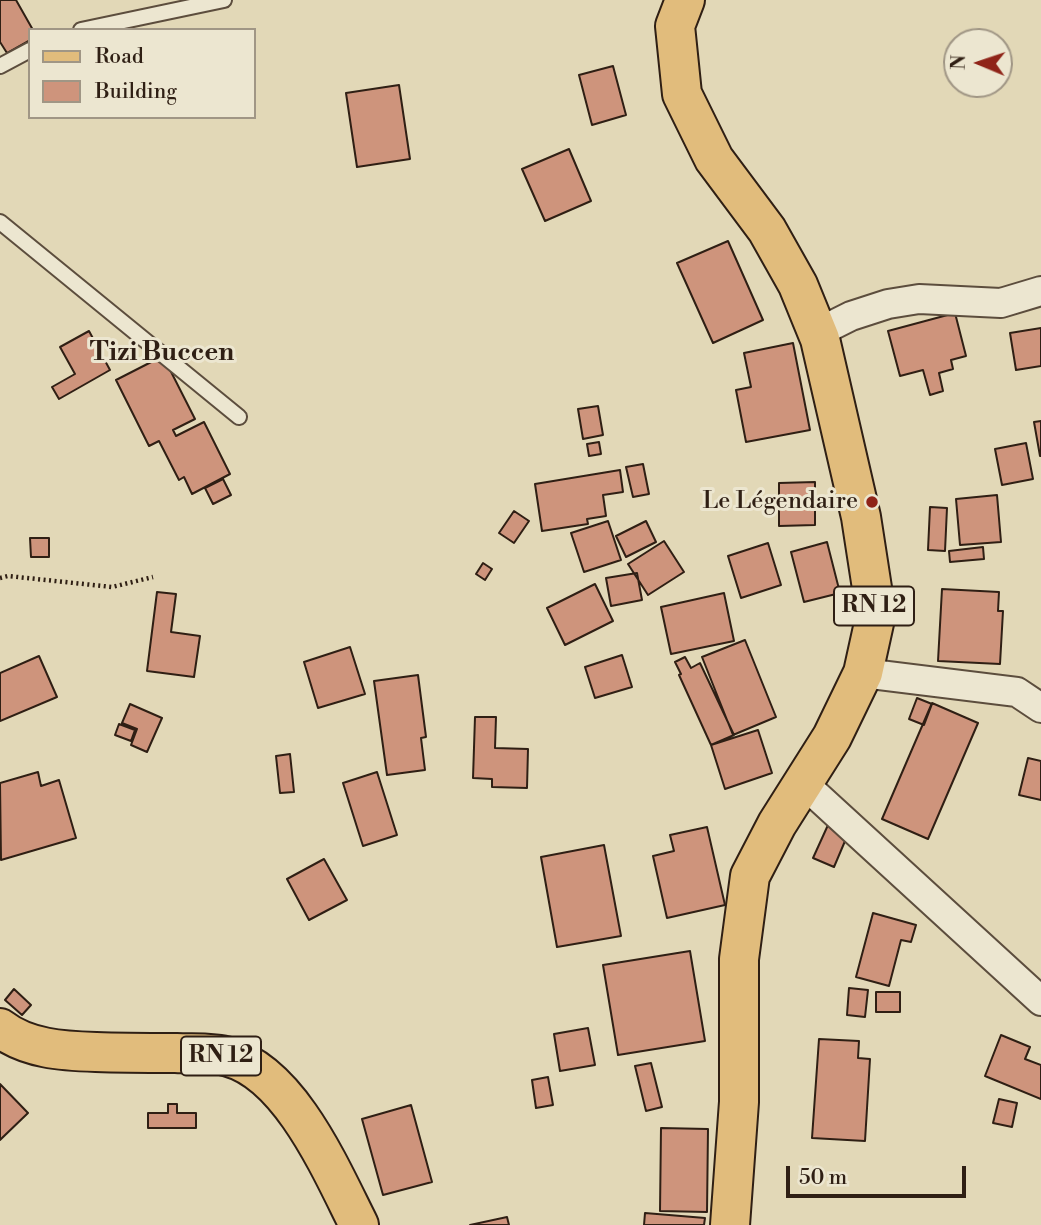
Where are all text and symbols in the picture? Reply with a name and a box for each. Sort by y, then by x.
legend [28,28,256,119]
north arrow [943,28,1013,98]
text: Road [95,44,144,70]
text: N [947,54,971,70]
text: Building [95,79,177,105]
district label: Tizi Buccen [90,338,234,370]
place label: Le Légendaire [702,488,858,516]
marker: Le Légendaire [864,494,880,510]
road number: RN 12 [834,586,914,626]
road number: RN 12 [181,1036,261,1076]
scale bar [789,1152,969,1196]
text: 50 m [799,1165,847,1191]

